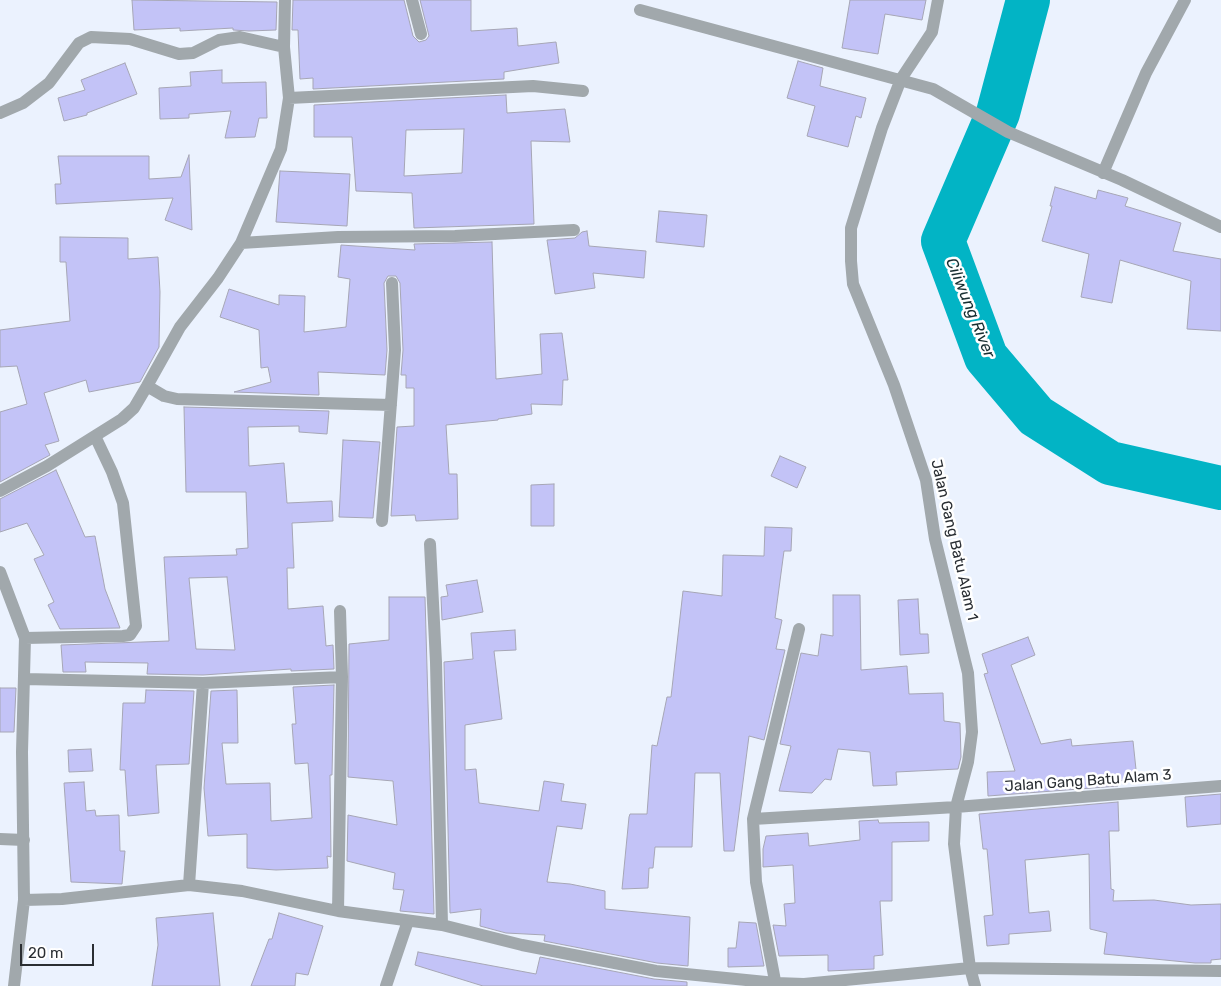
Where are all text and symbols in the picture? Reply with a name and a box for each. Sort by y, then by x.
water label: Ciliwung River [941,255,999,361]
street label: Jalan Gang Batu Alam 1 [927,458,981,622]
street label: Jalan Gang Batu Alam 3 [1004,766,1172,796]
scale bar [22,934,96,966]
text: 20 m [28,944,63,962]

